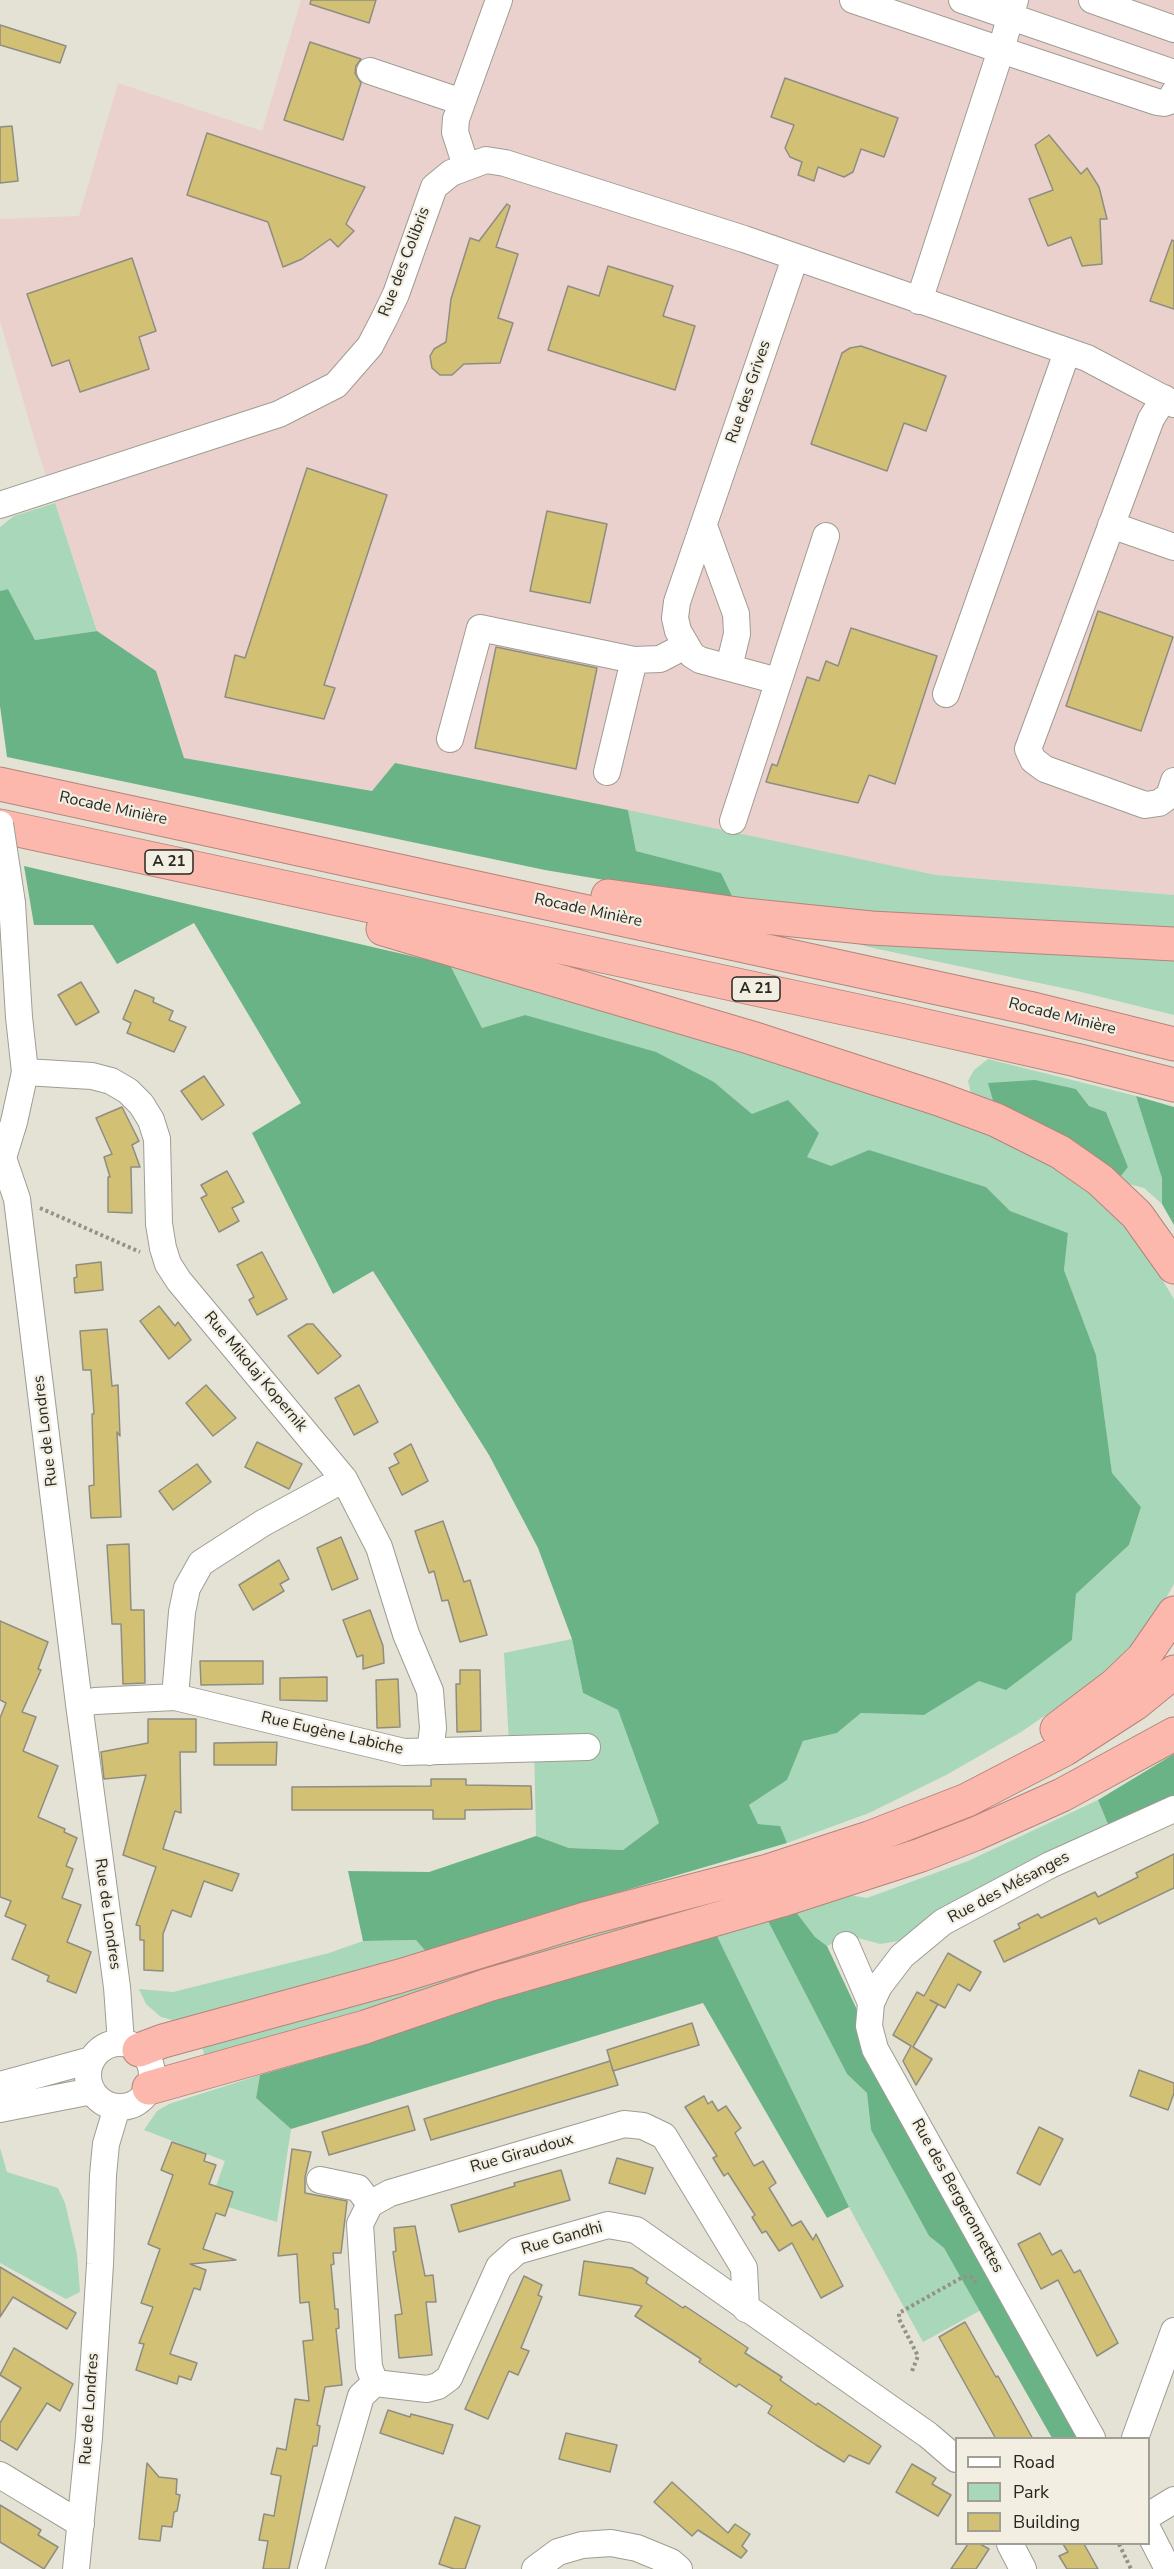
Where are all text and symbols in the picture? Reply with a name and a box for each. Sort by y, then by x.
street label: Rue des Colibris [375,204,435,320]
street label: Rue des Grives [722,338,776,446]
street label: Rocade Minière [57,788,169,830]
road number: A 21 [145,850,193,874]
street label: Rocade Minière [532,890,644,932]
road number: A 21 [732,977,780,1001]
street label: Rocade Minière [1006,994,1118,1040]
street label: Rue Mikolaj Kopernik [199,1308,311,1436]
street label: Rue de Londres [30,1374,62,1488]
street label: Rue Eugène Labiche [259,1708,405,1760]
street label: Rue des Mésanges [945,1848,1073,1928]
street label: Rue de Londres [90,1857,124,1971]
street label: Rue des Bergeronnettes [907,2116,1007,2276]
street label: Rue Giraudoux [468,2130,576,2178]
street label: Rue Gandhi [519,2218,605,2260]
street label: Rue de Londres [77,2352,103,2466]
legend [955,2437,1150,2545]
text: Road [1013,2450,1055,2474]
text: Park [1013,2480,1049,2504]
text: Building [1013,2510,1080,2534]

